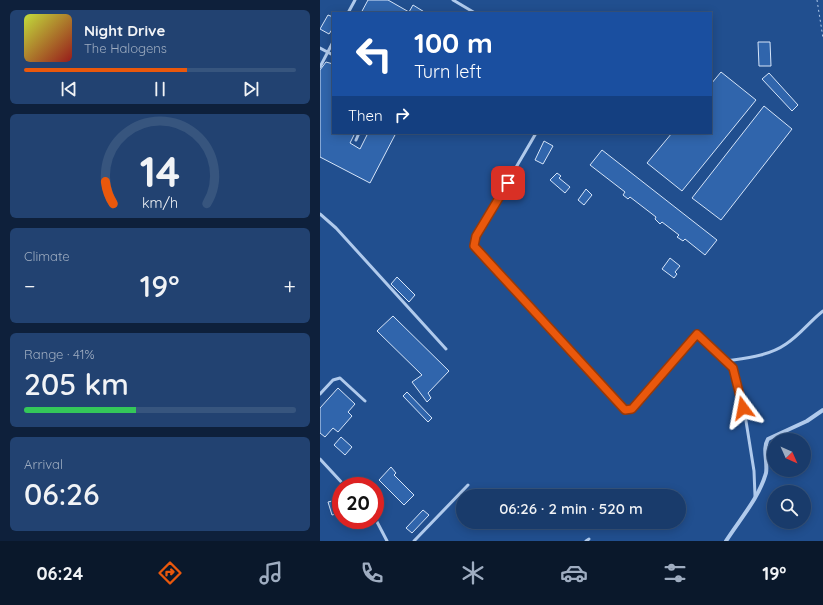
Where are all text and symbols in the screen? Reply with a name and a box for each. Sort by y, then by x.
text: Night Drive [84,21,165,40]
text: 100 m [414,25,493,60]
icon: left [348,28,400,80]
text: The Halogens [84,40,167,56]
text: Turn left [414,60,482,83]
icon: previous [58,78,80,100]
icon: pause [149,78,171,100]
icon: next [240,78,262,100]
icon: right [391,104,413,126]
text: Then [348,106,383,125]
text: 14 [140,145,180,197]
pin [491,166,525,200]
icon: arrive [497,172,519,194]
text: km/h [142,194,178,212]
text: Climate [24,248,70,264]
text: 19° [140,267,179,305]
text: − [24,272,35,300]
text: + [284,272,296,300]
text: Range · 41% [24,346,95,362]
text: 205 km [24,365,129,403]
position arrow [722,387,764,429]
north arrow [767,433,811,477]
map controls [767,433,811,529]
text: Arrival [24,456,63,472]
text: 06:26 [24,475,99,513]
speed limit sign: 20 [332,477,384,529]
button: search [767,485,811,529]
text: 06:26 · 2 min · 520 m [499,499,643,518]
icon: directions [156,559,184,587]
icon: music [257,559,285,587]
icon: phone [358,559,386,587]
icon: climate [459,559,487,587]
icon: car [560,559,588,587]
icon: filters [661,559,689,587]
text: 06:24 [36,562,83,585]
text: 19° [762,562,786,585]

